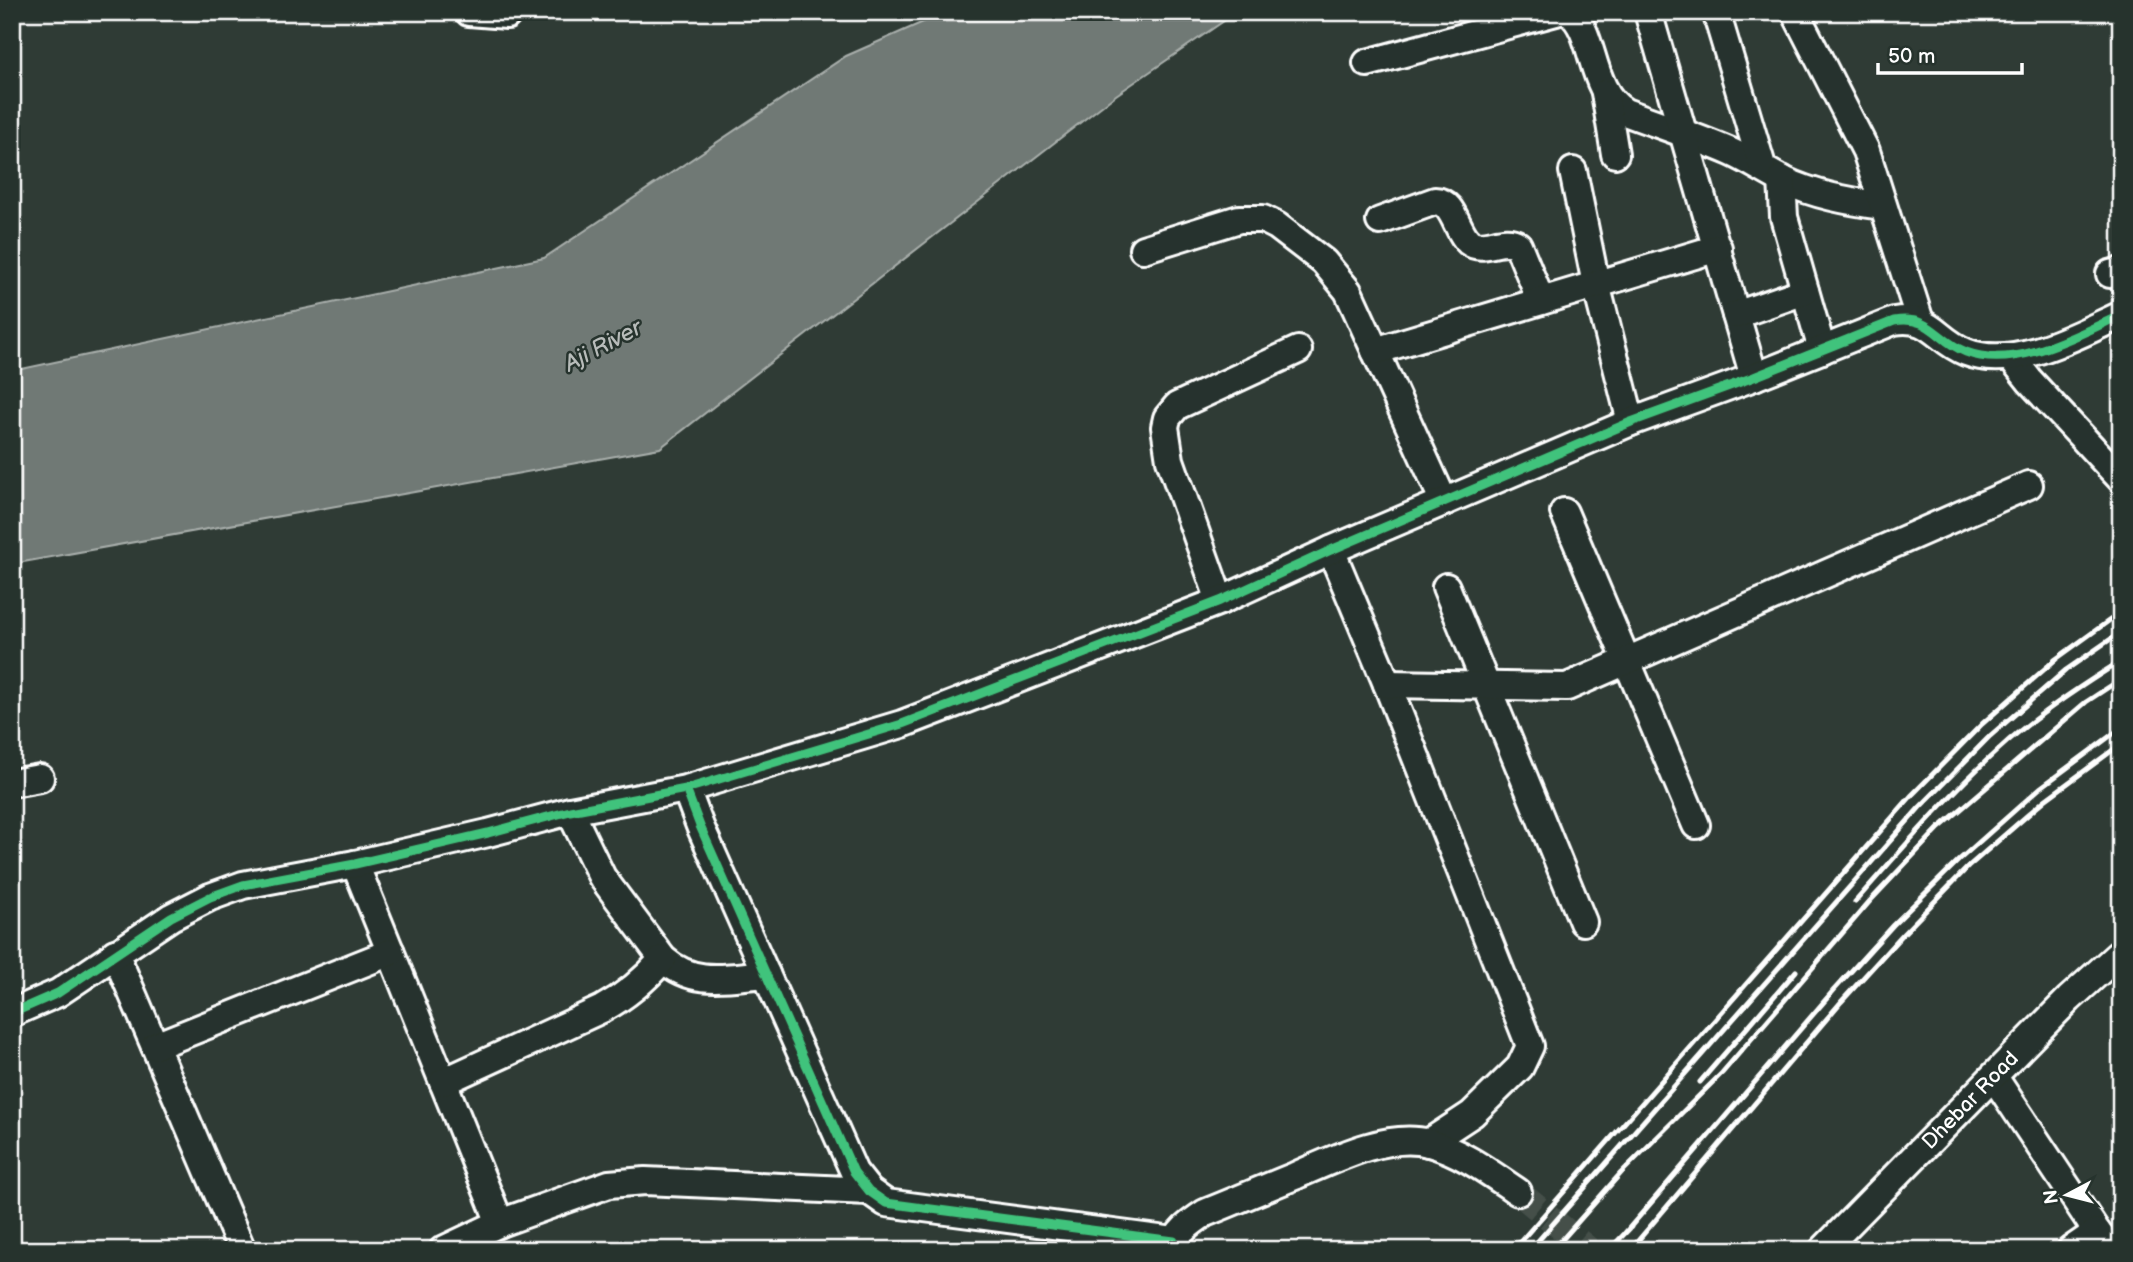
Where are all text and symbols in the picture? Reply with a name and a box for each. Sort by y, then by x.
scale bar [1878,32,2021,76]
text: 50 m [1888,44,1935,69]
water label: Aji River [558,313,648,379]
street label: Dhebar Road [1917,1046,2023,1154]
north arrow [2032,1160,2102,1230]
text: N [2039,1188,2064,1205]

